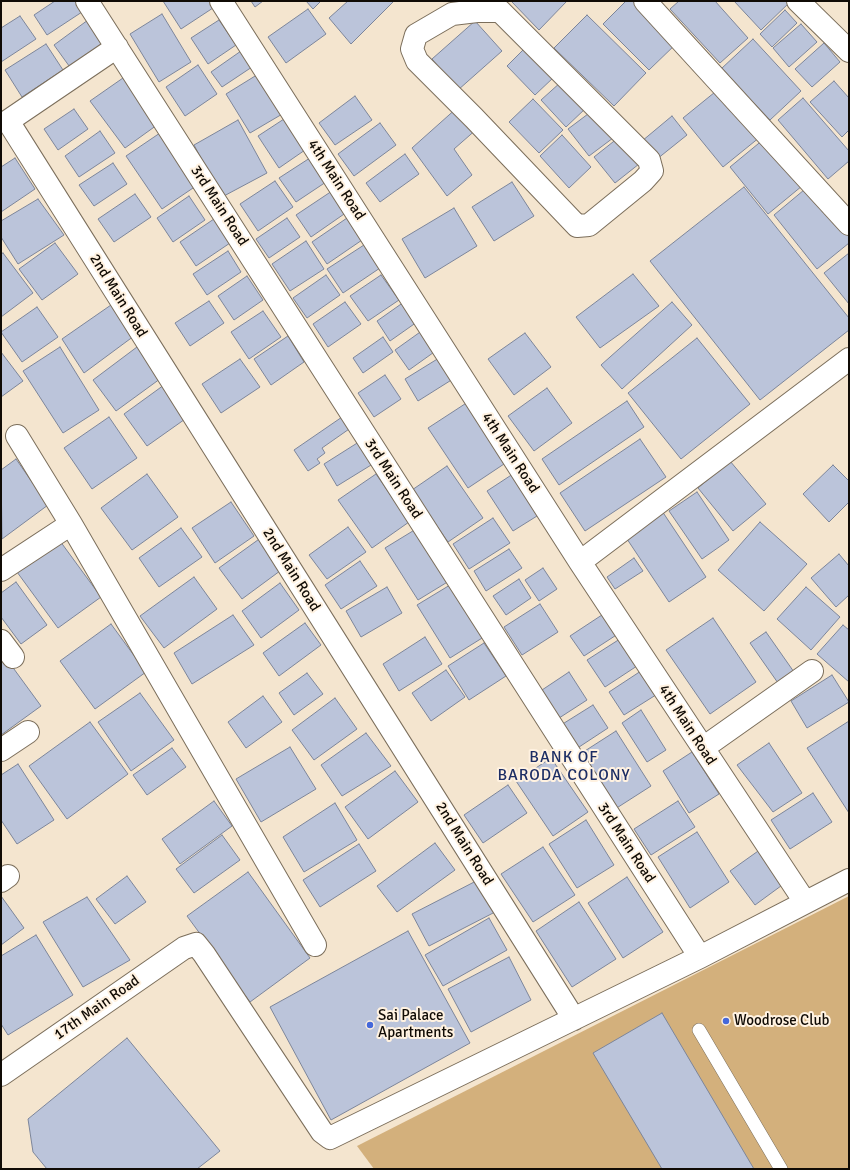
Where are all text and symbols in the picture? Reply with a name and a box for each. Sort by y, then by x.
street label: 4th Main Road [303,136,369,224]
street label: 3rd Main Road [186,162,252,250]
street label: 2nd Main Road [85,251,151,341]
street label: 4th Main Road [477,409,543,497]
street label: 3rd Main Road [360,435,426,523]
street label: 2nd Main Road [258,525,324,615]
street label: 4th Main Road [654,681,720,769]
district label: BANK OF BARODA COLONY [497,748,631,786]
street label: 2nd Main Road [431,799,497,889]
street label: 3rd Main Road [593,799,659,887]
street label: 17th Main Road [51,972,143,1044]
place label: Sai Palace Apartments [378,1007,453,1042]
place label: Woodrose Club [734,1012,830,1030]
marker: Woodrose Club [721,1016,731,1026]
marker: Sai Palace Apartments [365,1020,375,1030]

